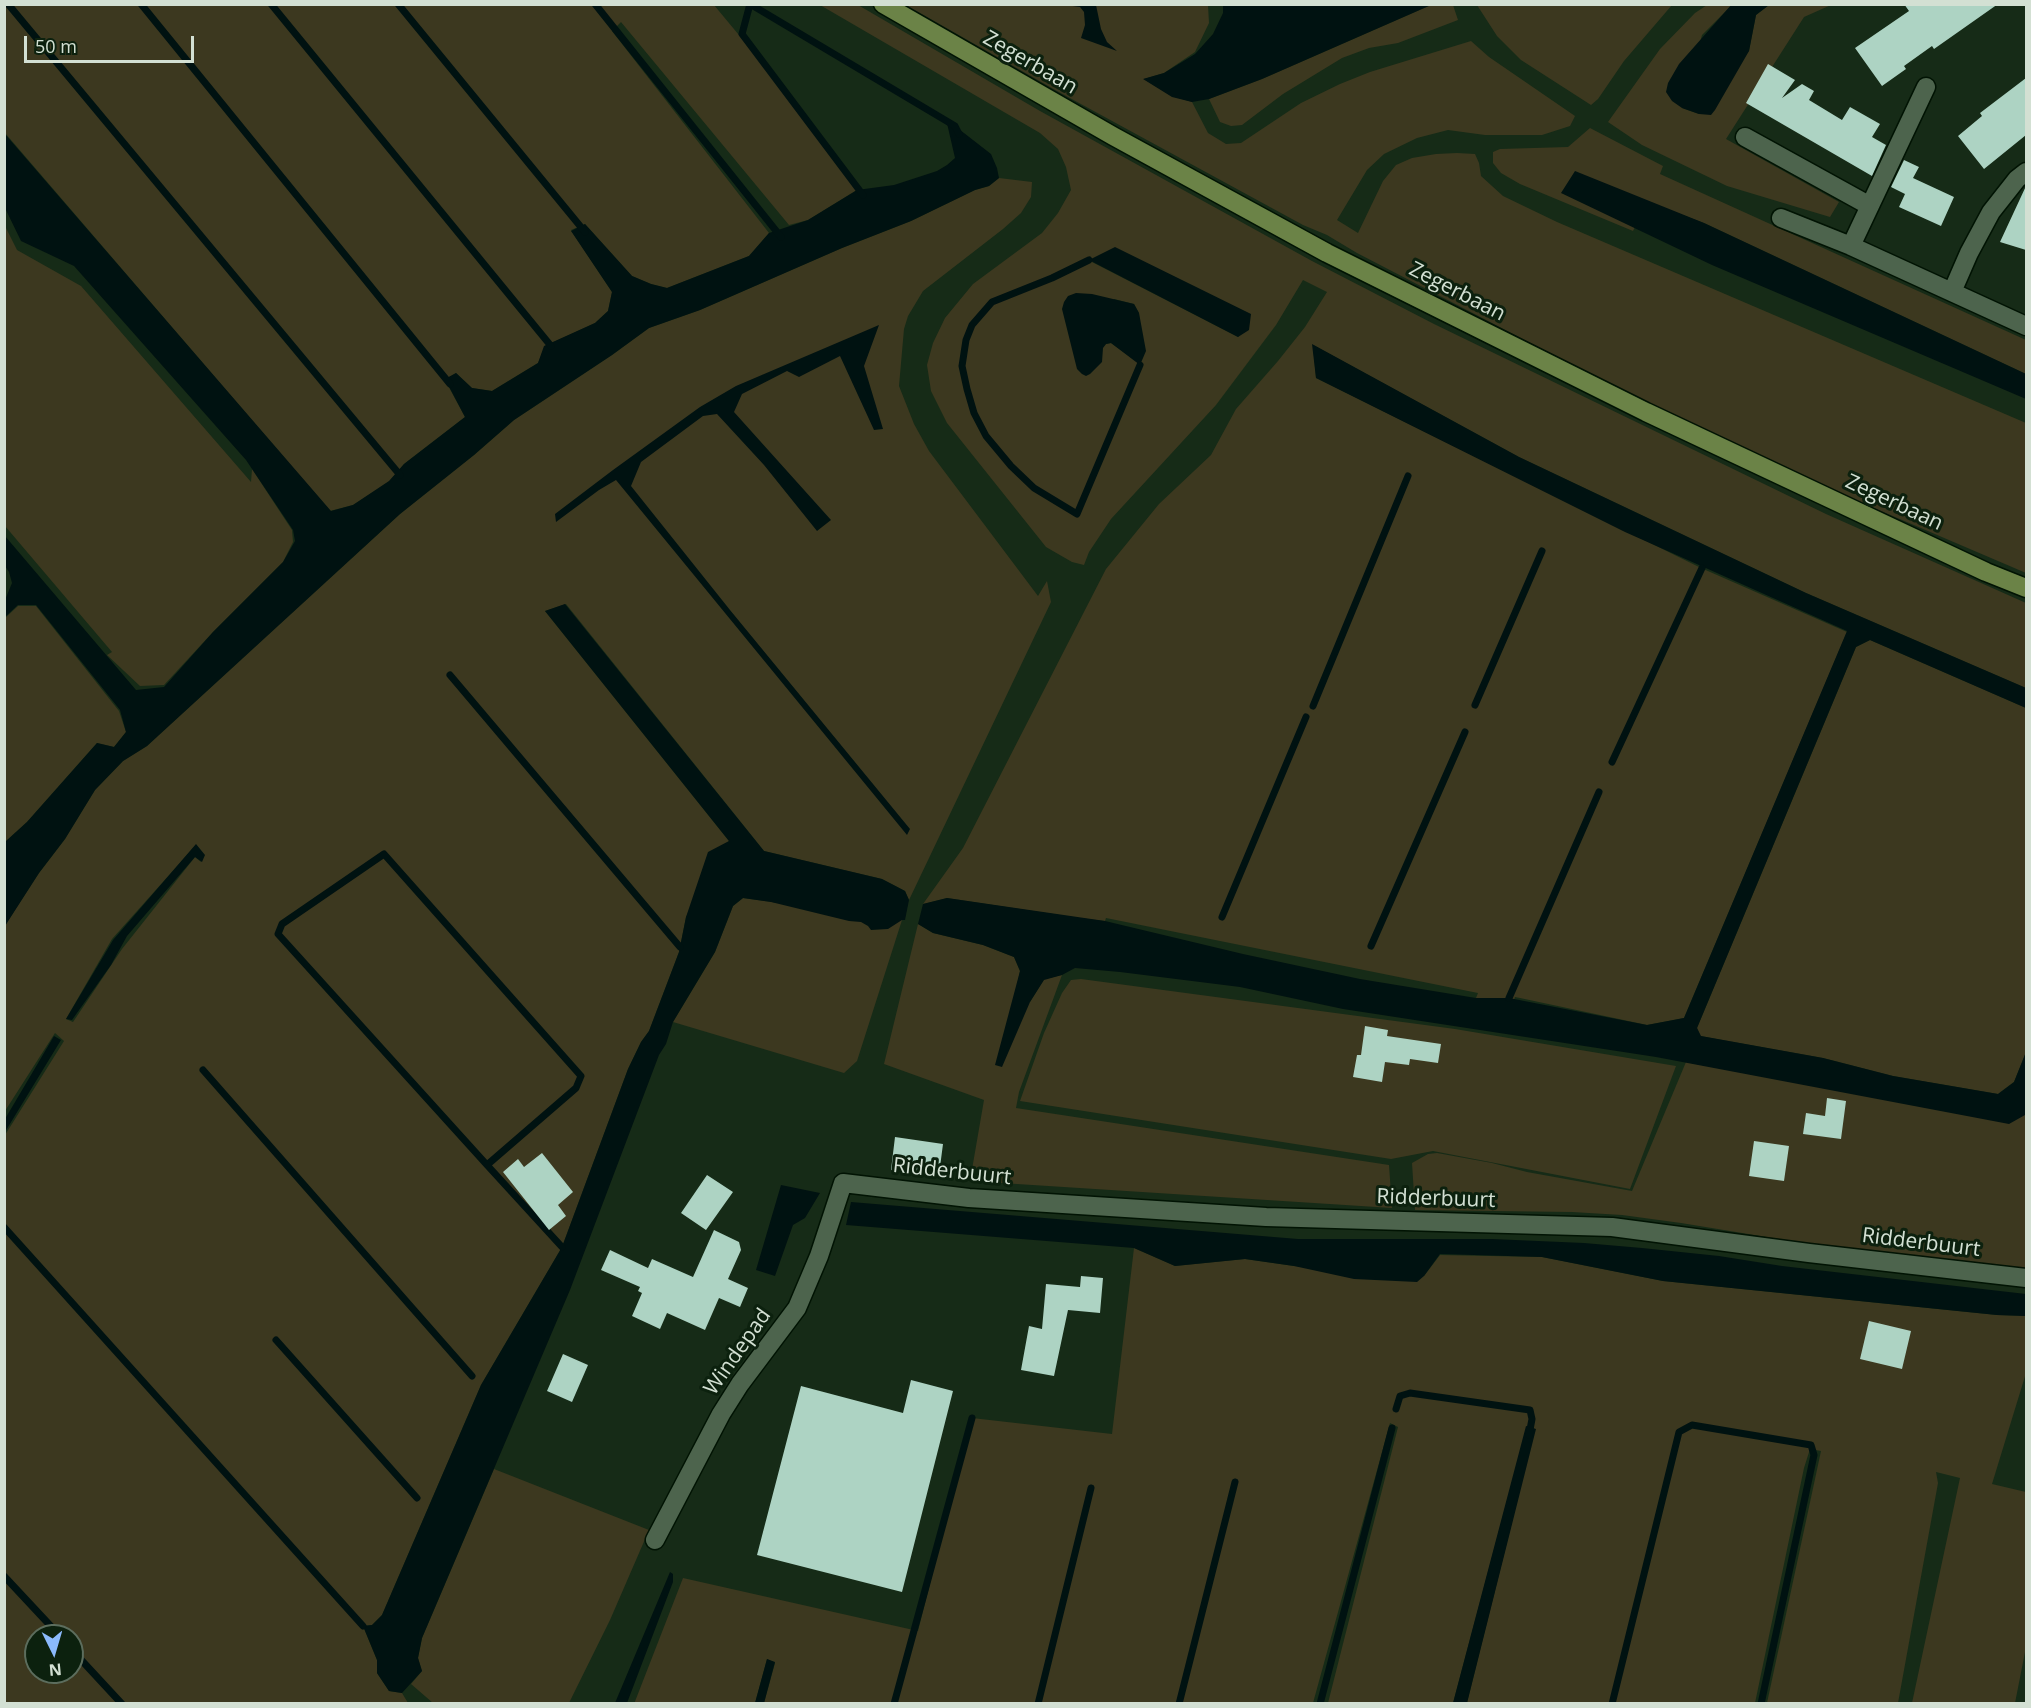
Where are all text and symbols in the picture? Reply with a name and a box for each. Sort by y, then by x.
scale bar [27,24,196,62]
street label: Zegerbaan [978,26,1082,100]
text: 50 m [35,34,77,58]
street label: Zegerbaan [1405,257,1509,327]
street label: Zegerbaan [1841,469,1947,537]
street label: Ridderbuurt [892,1153,1012,1191]
street label: Ridderbuurt [1376,1184,1496,1214]
street label: Ridderbuurt [1860,1223,1982,1263]
street label: Windepad [699,1304,777,1400]
north arrow [24,1624,84,1684]
text: N [48,1658,63,1681]

